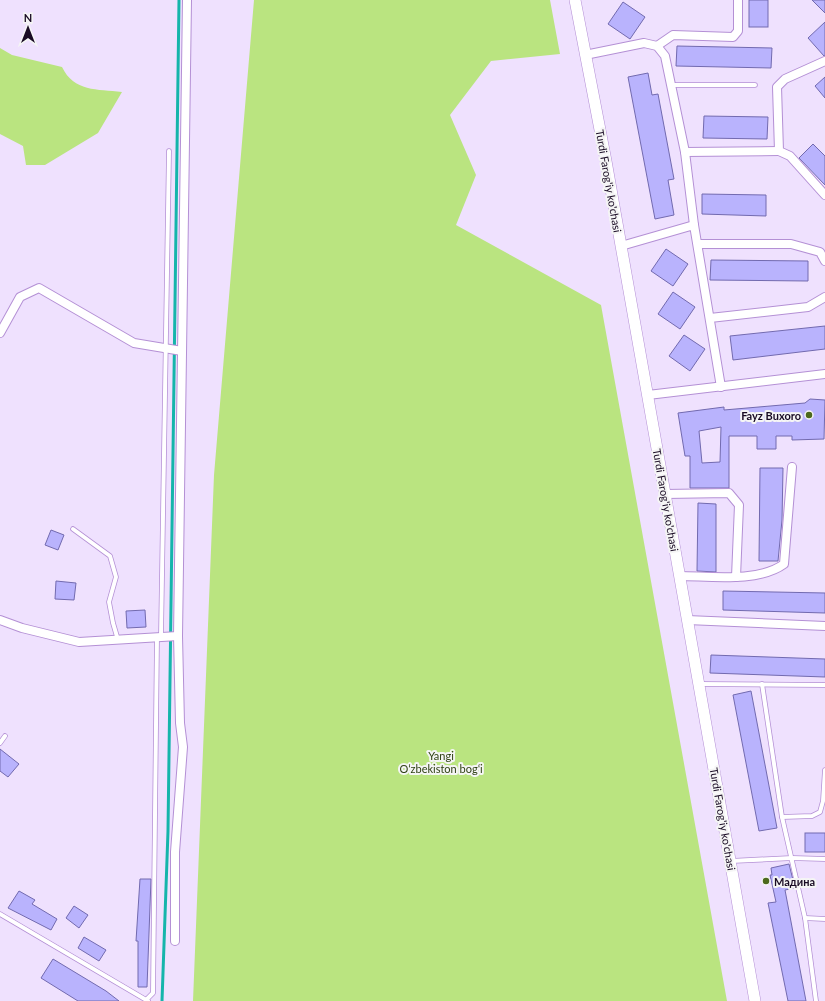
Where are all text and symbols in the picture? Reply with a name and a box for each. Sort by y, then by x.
north arrow [8,8,48,48]
text: N [24,11,32,24]
street label: Turdi Farog'iy ko'chasi [594,129,625,234]
place label: Fayz Buxoro [741,409,801,422]
marker: Fayz Buxoro [804,410,814,420]
street label: Turdi Farog'iy ko'chasi [651,448,682,553]
park label: Yangi Oʻzbekiston bogʻi [399,749,483,775]
street label: Turdi Farog'iy ko'chasi [708,767,739,872]
place label: Мадина [774,875,815,888]
marker: Мадина [761,876,771,886]

